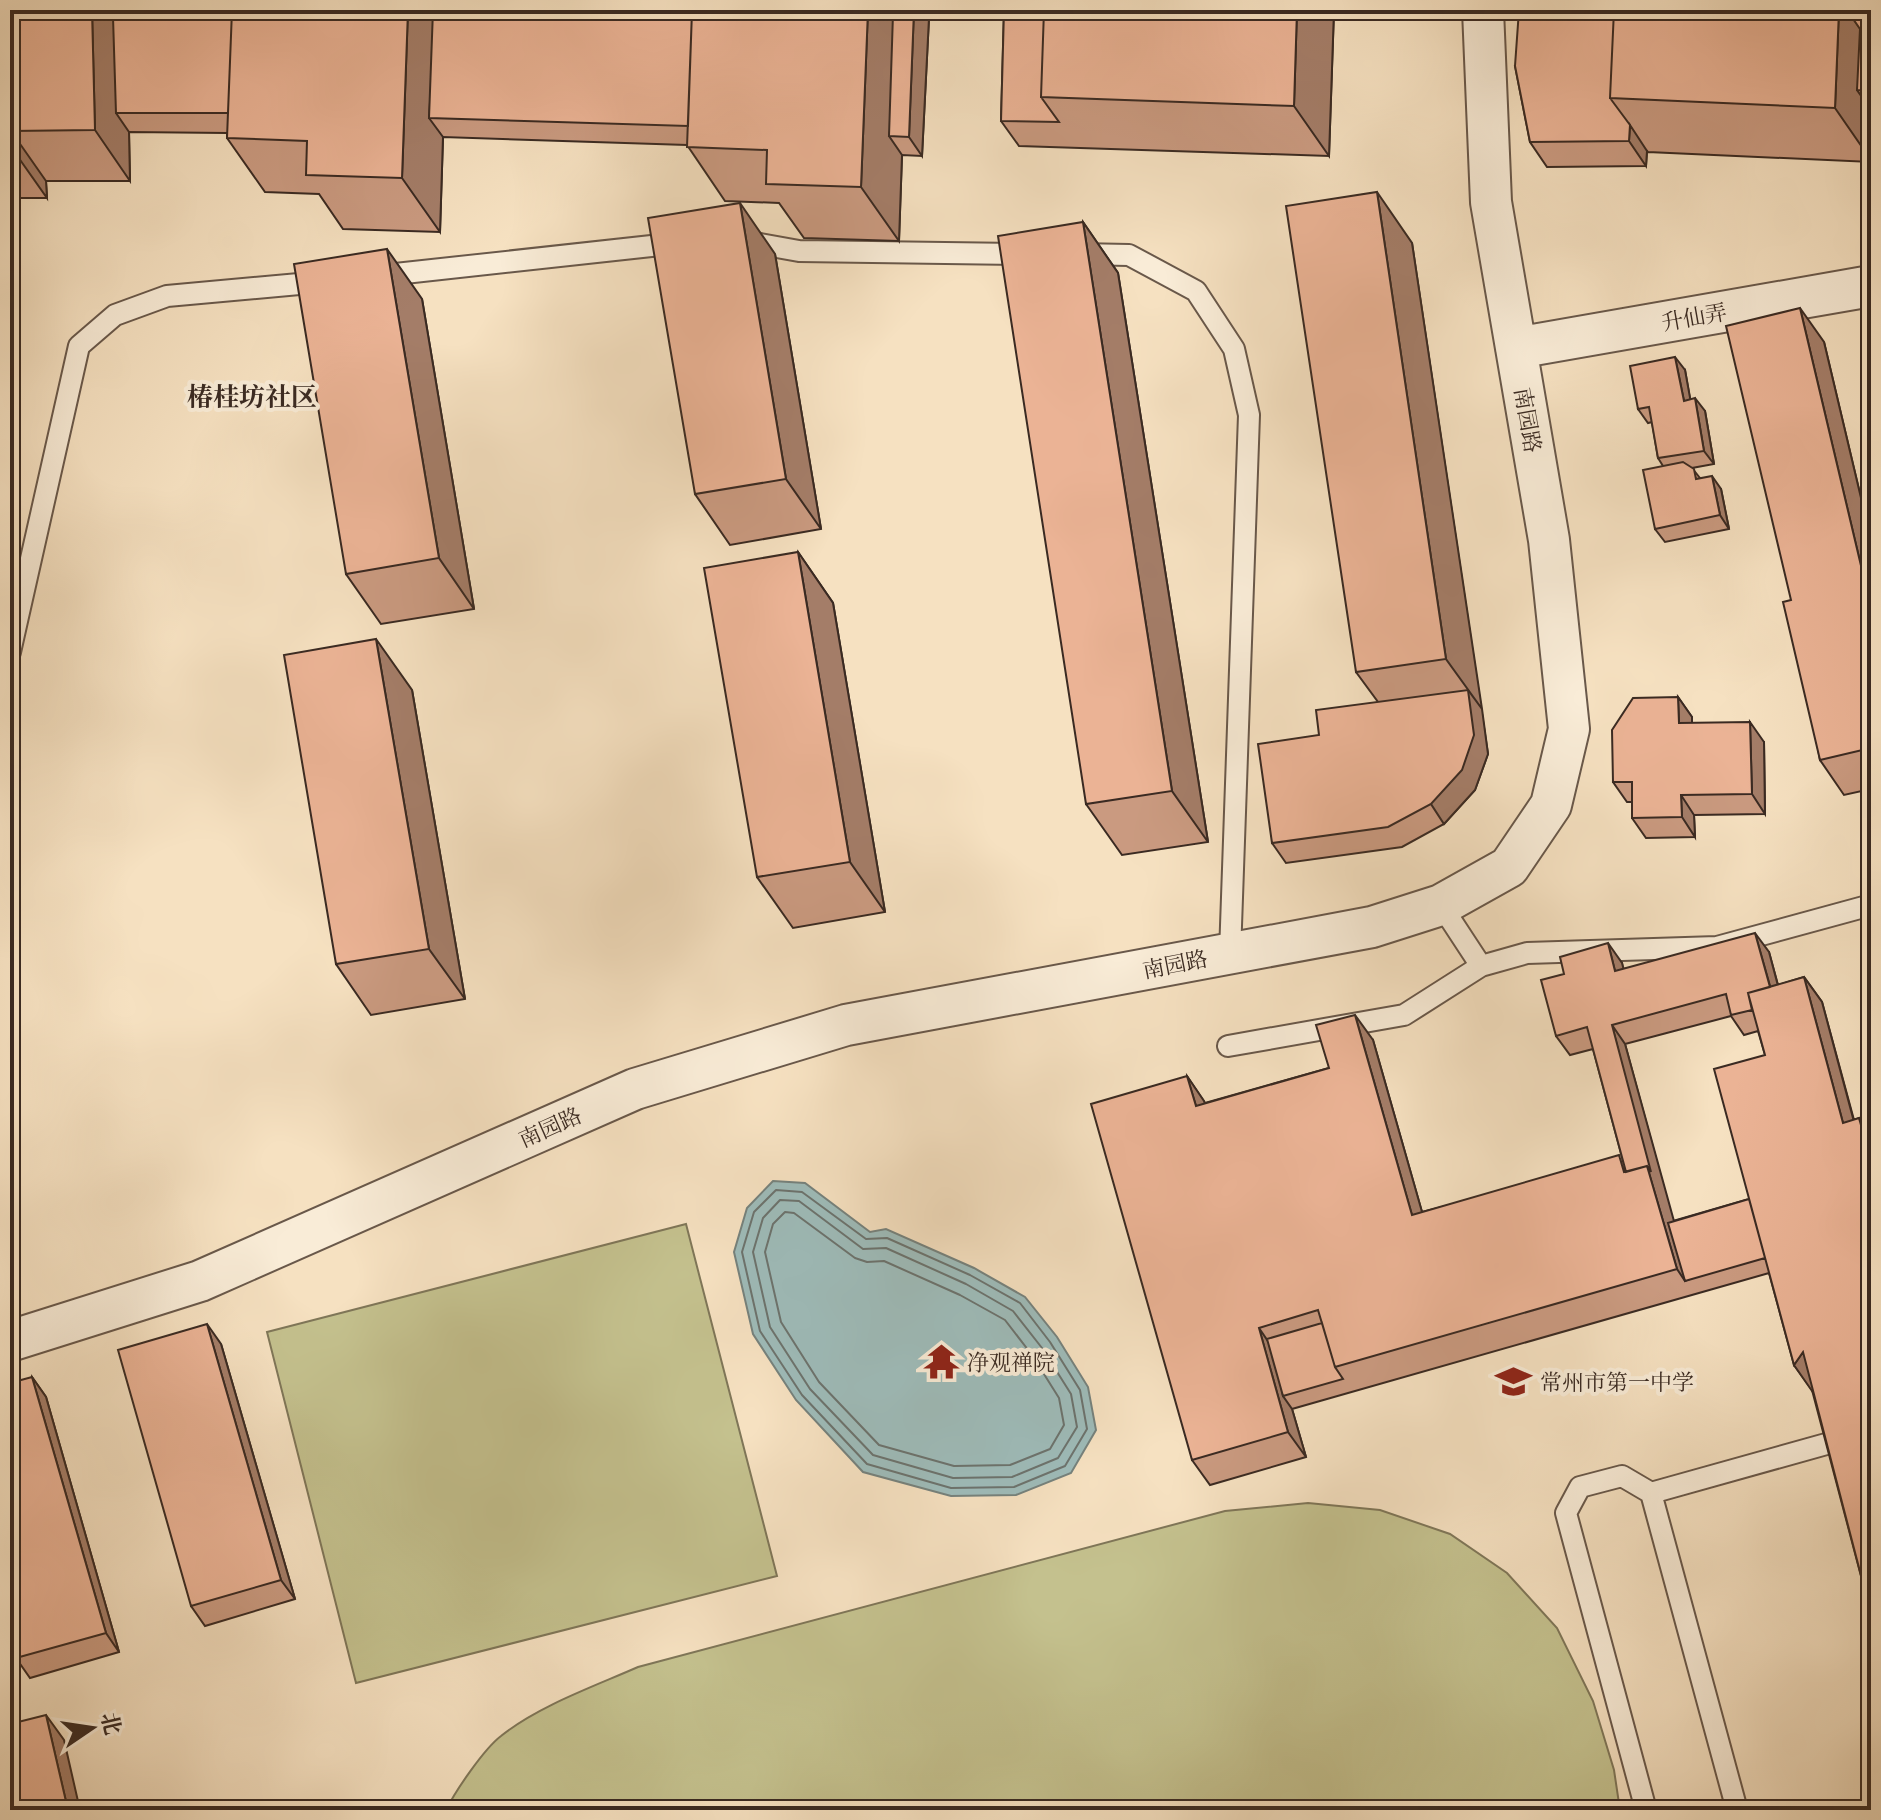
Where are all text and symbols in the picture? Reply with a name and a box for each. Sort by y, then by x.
street label: 升仙弄 [1659,297,1729,338]
district label: 椿桂坊社区 [187,380,317,415]
street label: 南园路 [1507,385,1548,455]
street label: 南园路 [1140,944,1210,986]
street label: 南园路 [514,1101,587,1155]
temple icon: 净观禅院 [922,1343,960,1381]
place label: 净观禅院 [967,1348,1055,1378]
school or university icon: 常州市第一中学 [1495,1363,1533,1401]
place label: 常州市第一中学 [1540,1368,1694,1398]
north arrow [52,1688,132,1768]
text: 北 [93,1710,128,1738]

